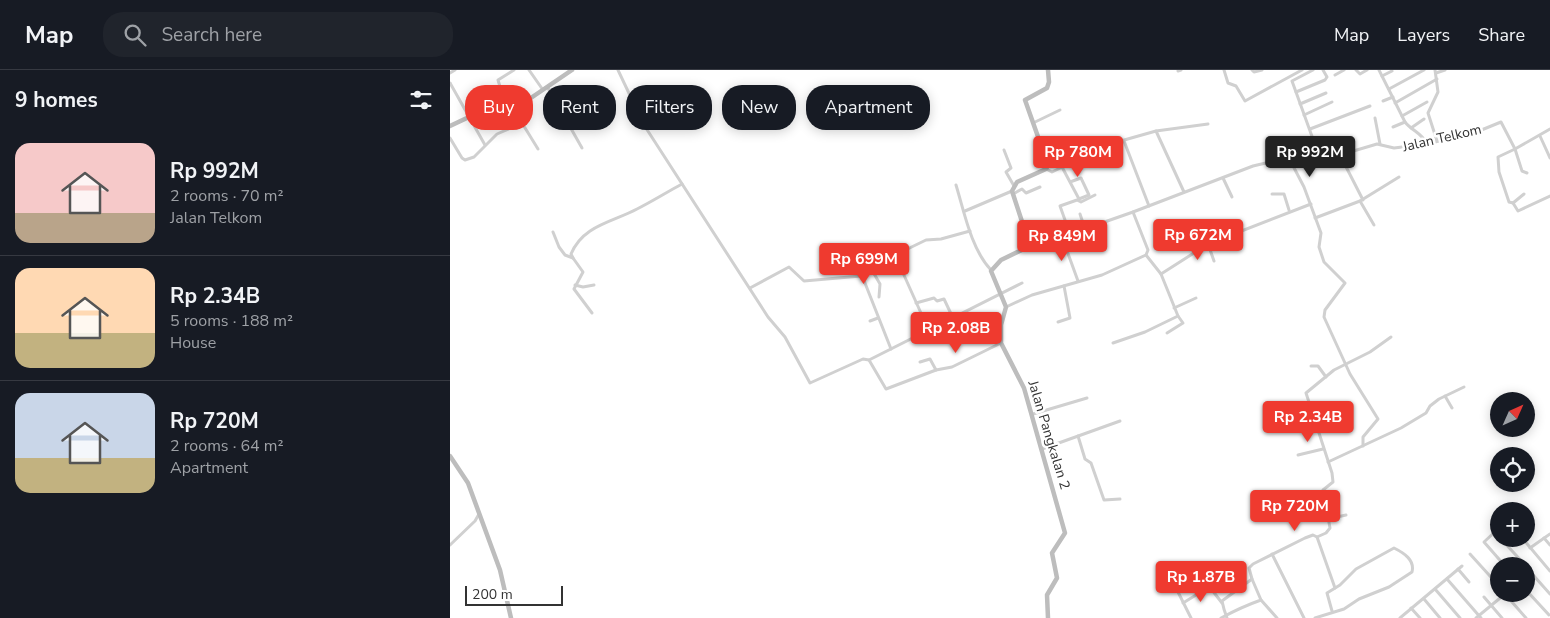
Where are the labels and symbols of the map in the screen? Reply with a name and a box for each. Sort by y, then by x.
street label: Jalan Telkom [1400,120,1483,157]
pin: Rp 780M [1032,136,1124,178]
pin: Rp 992M [1264,136,1356,178]
pin: Rp 672M [1152,218,1244,261]
pin: Rp 849M [1016,220,1108,262]
pin: Rp 699M [818,242,910,285]
pin: Rp 2.08B [904,312,1008,354]
street label: Jalan Pangkalan 2 [1023,377,1075,492]
north arrow [1490,392,1535,438]
pin: Rp 2.34B [1256,400,1360,443]
pin: Rp 720M [1249,490,1341,532]
pin: Rp 1.87B [1149,560,1253,603]
scale bar [465,583,562,606]

